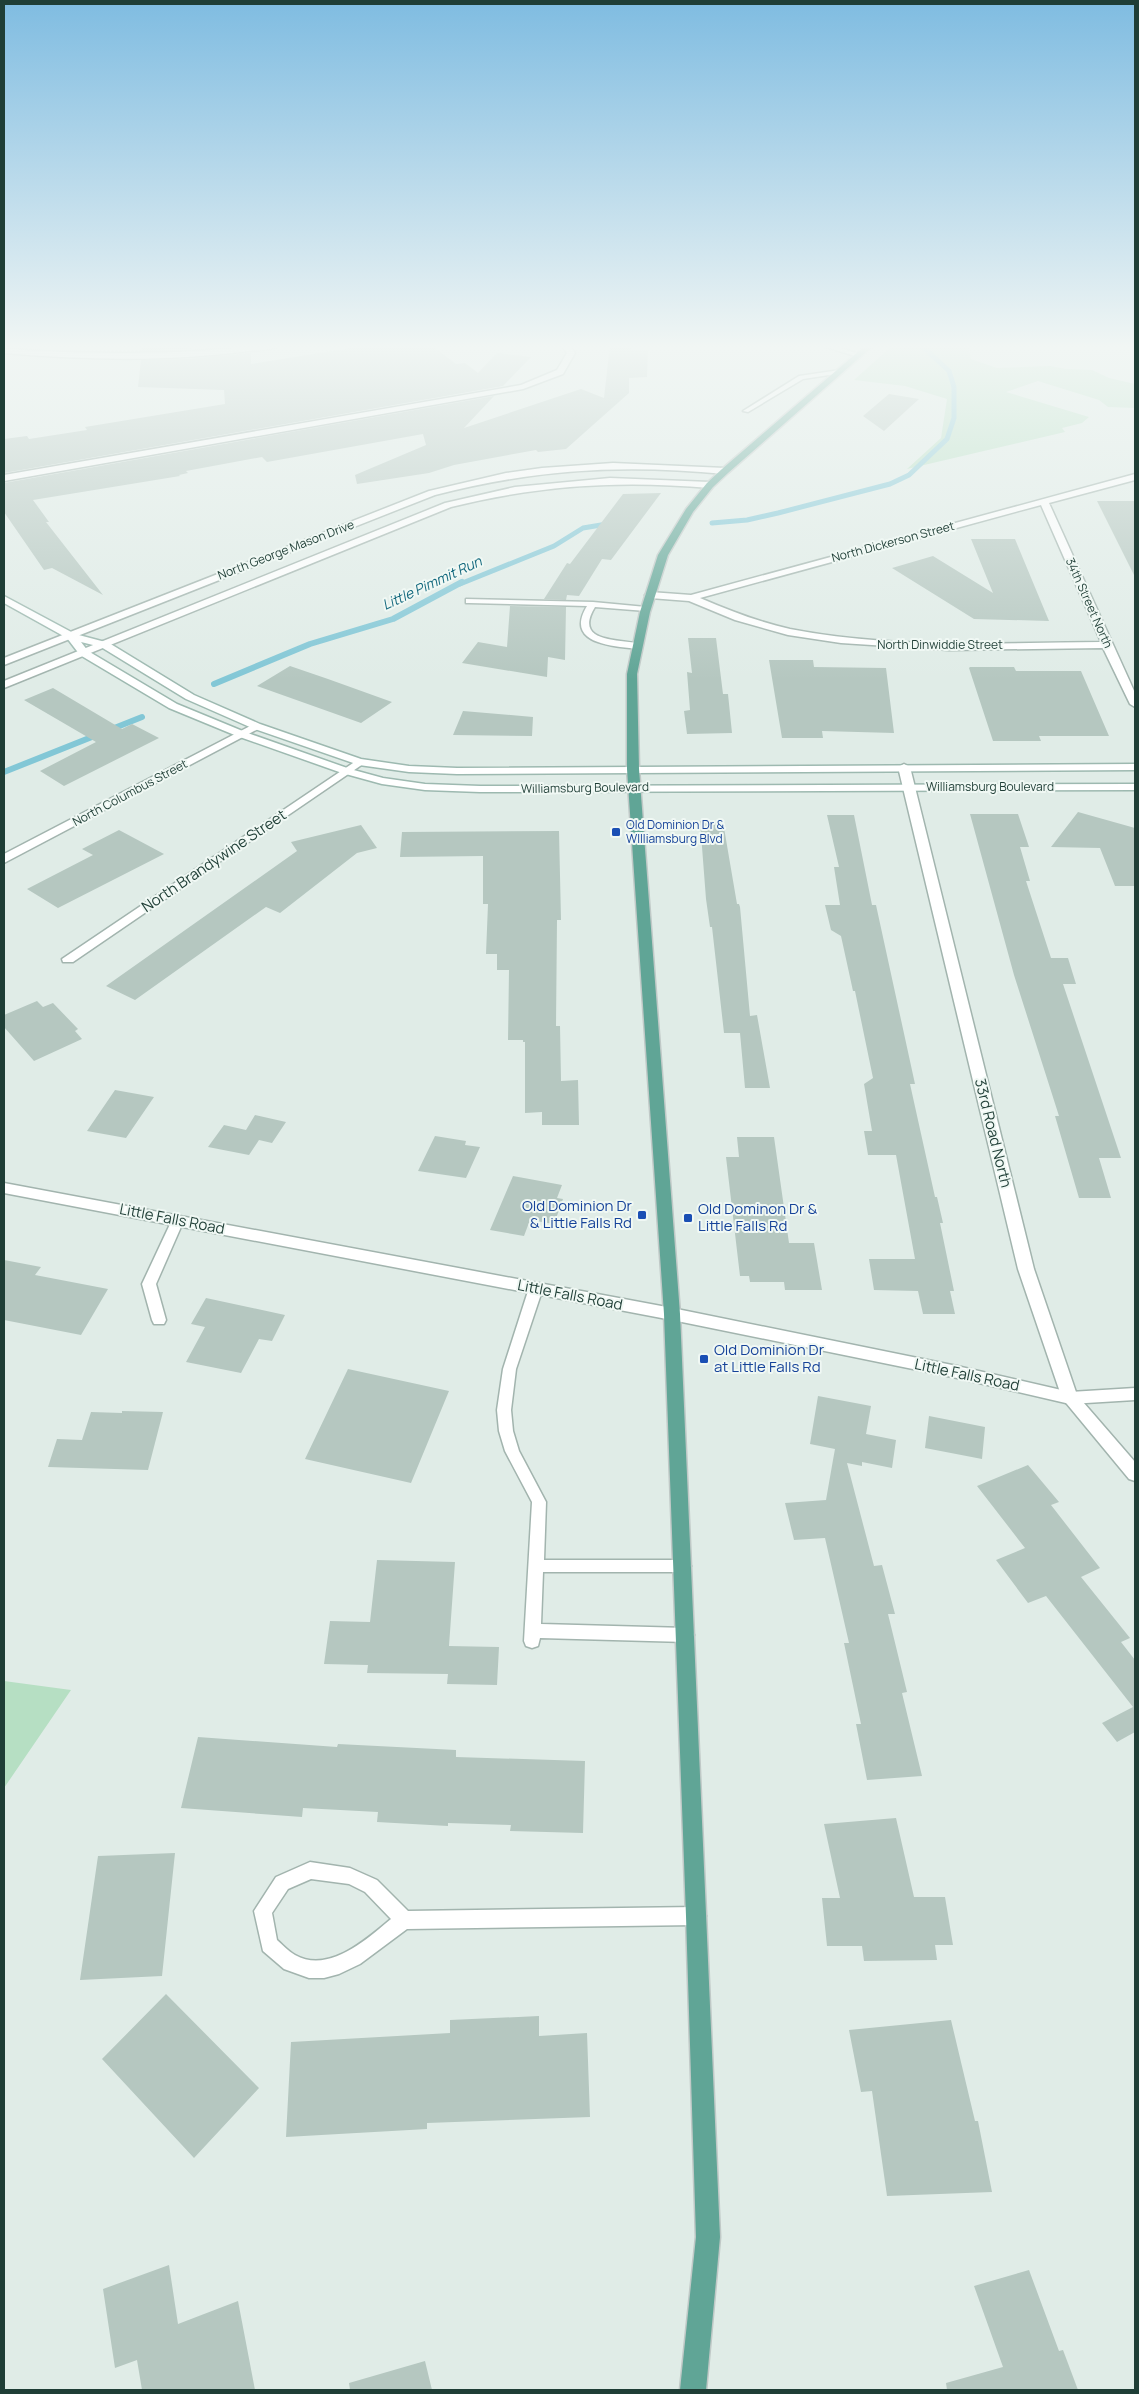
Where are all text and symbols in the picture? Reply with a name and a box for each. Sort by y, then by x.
street label: North George Mason Drive [215,516,357,583]
street label: North Dickerson Street [830,517,956,566]
water label: Little Pimmit Run [379,551,485,614]
street label: 34th Street North [1062,555,1117,651]
street label: North Dinwiddie Street [877,636,1003,653]
street label: North Columbus Street [69,755,190,830]
street label: Williamsburg Boulevard [521,778,649,797]
street label: Williamsburg Boulevard [926,778,1054,795]
street label: North Brandywine Street [137,804,290,917]
place label: Old Dominion Dr & WIlliamsburg Blvd [626,816,724,847]
marker: Old Dominion Dr & WIlliamsburg Blvd [610,826,622,838]
street label: 33rd Road North [970,1076,1017,1190]
place label: Old Dominion Dr & Little Falls Rd [522,1195,633,1233]
street label: Little Falls Road [118,1198,226,1239]
place label: Old Dominon Dr & Little Falls Rd [698,1198,818,1236]
marker: Old Dominion Dr & Little Falls Rd [636,1209,648,1221]
marker: Old Dominon Dr & Little Falls Rd [682,1212,694,1224]
street label: Little Falls Road [516,1274,624,1315]
place label: Old Dominion Dr at Little Falls Rd [714,1339,825,1377]
marker: Old Dominion Dr at Little Falls Rd [698,1353,710,1365]
street label: Little Falls Road [913,1353,1021,1396]

